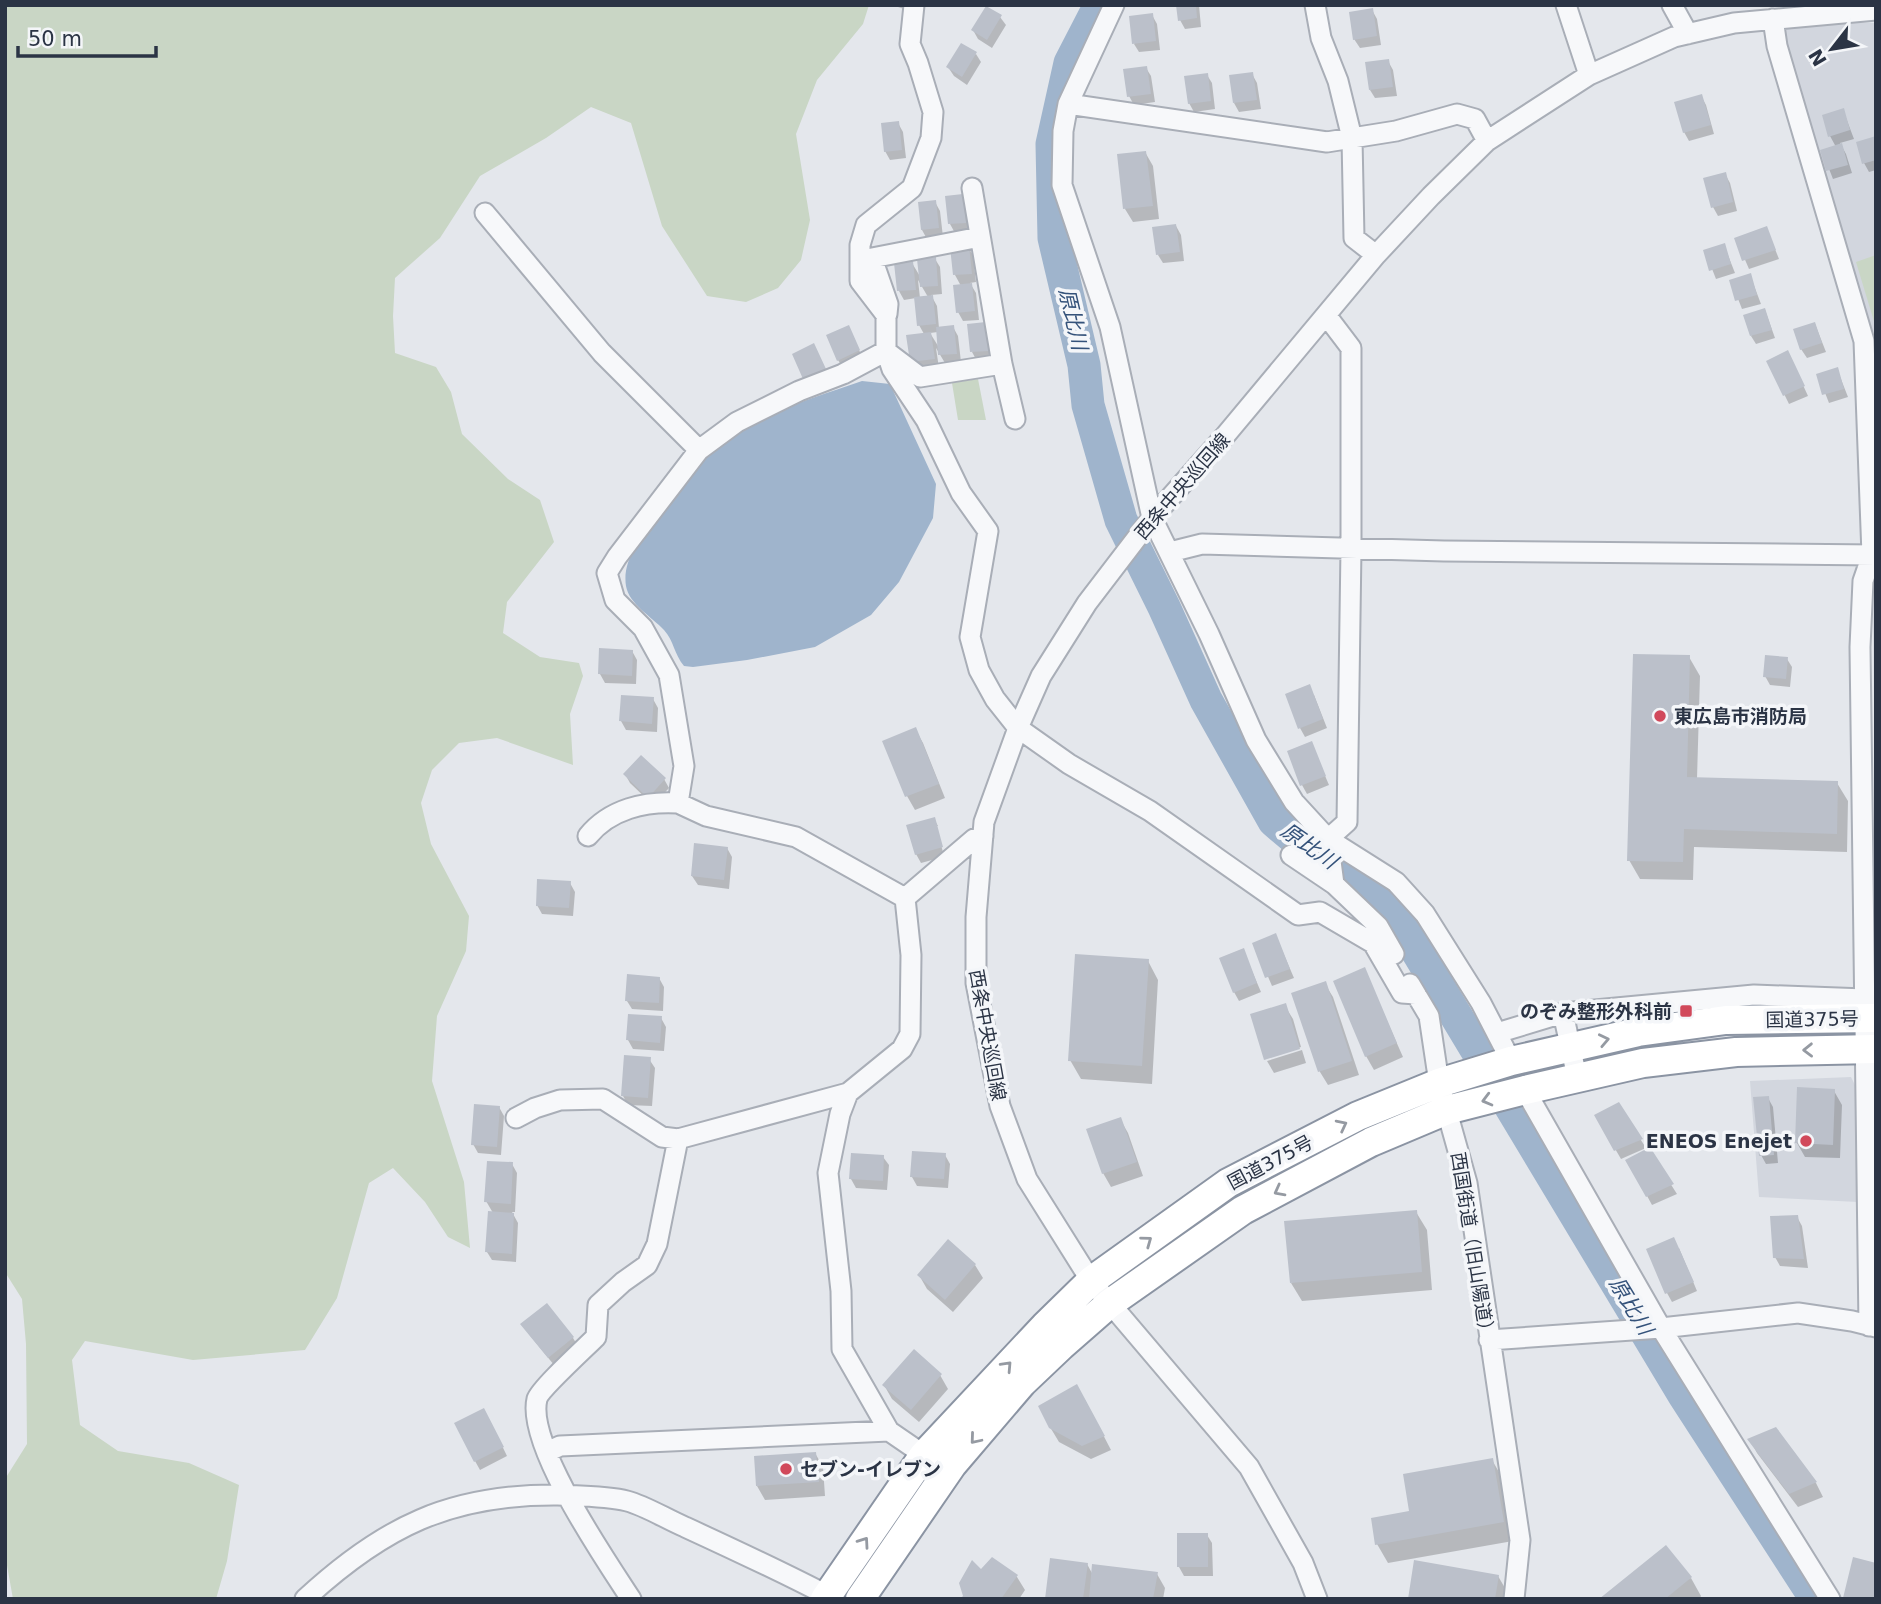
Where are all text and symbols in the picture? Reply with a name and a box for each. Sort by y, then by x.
scale bar [18,14,156,58]
north arrow [1797,14,1867,84]
text: 50 m [28,27,82,51]
text: N [1804,45,1831,70]
water label: 原比川 [1054,286,1092,354]
street label: 西条中央巡回線 [1130,429,1234,543]
place label: 東広島市消防局 [1674,705,1807,727]
marker: 東広島市消防局 [1652,708,1668,724]
water label: 原比川 [1276,818,1343,875]
street label: 西条中央巡回線 [966,968,1010,1102]
place label: のぞみ整形外科前 [1520,1000,1672,1022]
marker: のぞみ整形外科前 [1678,1003,1694,1019]
street label: 国道375号 [1765,1007,1859,1031]
one-way arrow [1598,1033,1610,1048]
one-way arrow [1802,1043,1813,1058]
one-way arrow [1481,1092,1493,1106]
one-way arrow [1335,1119,1347,1133]
street label: 国道375号 [1224,1130,1316,1194]
place label: ENEOS Enejet [1646,1130,1792,1152]
marker: ENEOS Enejet [1798,1133,1814,1149]
street label: 西国街道（旧山陽道） [1447,1150,1499,1342]
one-way arrow [1274,1182,1286,1196]
one-way arrow [1139,1237,1152,1249]
water label: 原比川 [1604,1273,1659,1341]
one-way arrow [998,1361,1011,1374]
one-way arrow [970,1431,983,1443]
place label: セブン-イレブン [800,1458,941,1480]
marker: セブン-イレブン [778,1461,794,1477]
one-way arrow [855,1537,868,1550]

